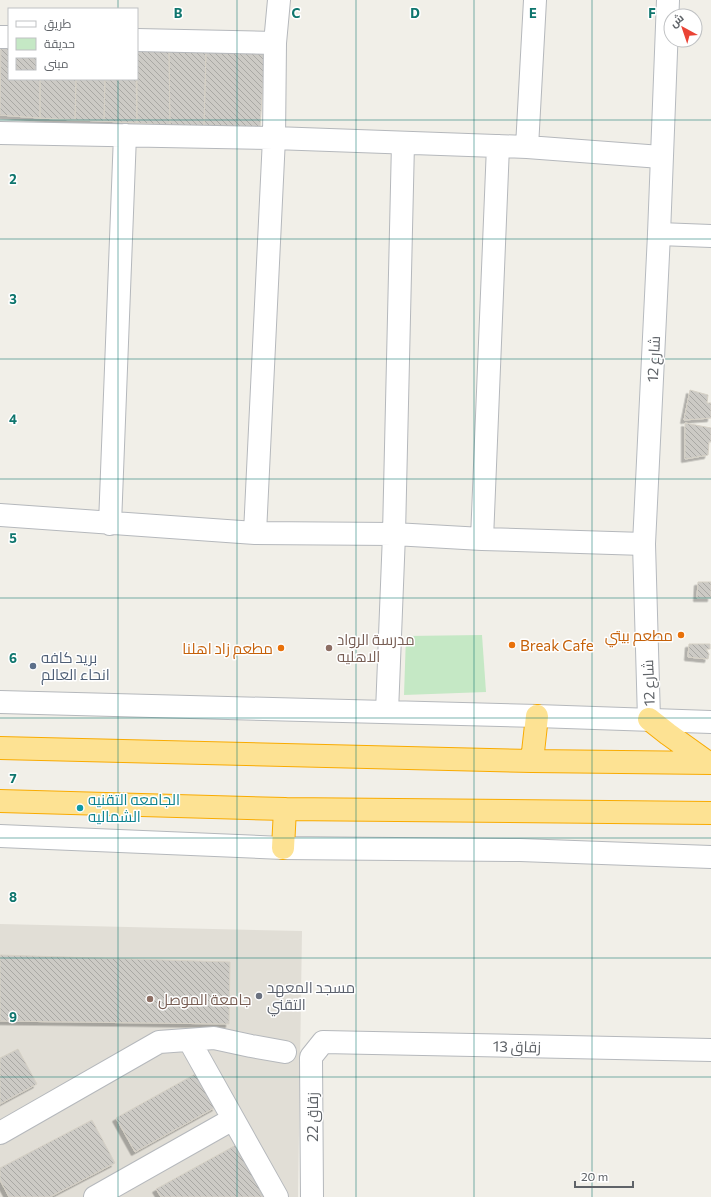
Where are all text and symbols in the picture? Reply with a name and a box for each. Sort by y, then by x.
text: B [174,5,183,21]
text: C [292,5,301,21]
text: D [410,5,420,21]
text: E [529,5,537,21]
text: F [648,5,656,21]
legend [8,8,138,80]
north arrow [663,8,703,48]
text: ش [667,10,686,30]
text: طريق [44,16,72,31]
text: حديقة [44,36,75,51]
text: مبنى [44,56,69,71]
text: 2 [9,171,17,187]
text: 3 [9,291,17,307]
street label: شارع 12 [643,335,666,383]
text: 4 [9,411,17,427]
text: 5 [9,530,17,546]
place label: مطعم بيتي [605,626,673,648]
place label: مدرسة الرواد الاهليه [337,630,415,665]
marker: مطعم بيتي [676,630,686,640]
place label: Break Cafe [520,636,594,654]
place label: مطعم زاد اهلنا [182,639,273,659]
marker: Break Cafe [507,640,517,650]
marker: مطعم زاد اهلنا [276,643,286,653]
marker: مدرسة الرواد الاهليه [324,643,334,653]
place label: بريد كافه انحاء العالم [41,648,110,685]
text: 6 [9,650,17,666]
street label: شارع 12 [638,659,661,707]
marker: بريد كافه انحاء العالم [28,661,38,671]
text: 7 [9,770,17,786]
place label: الجامعه التقنيه الشماليه [88,790,180,825]
marker: الجامعه التقنيه الشماليه [75,803,85,813]
text: 8 [9,889,17,905]
place label: مسجد المعهد التقني [267,978,355,1017]
place label: جامعة الموصل [158,990,251,1010]
marker: مسجد المعهد التقني [254,991,264,1001]
marker: جامعة الموصل [145,994,155,1004]
text: 9 [9,1009,17,1025]
street label: زقاق 13 [493,1037,541,1057]
street label: زقاق 22 [303,1092,323,1142]
scale bar [575,1163,633,1189]
text: 20 m [581,1169,608,1183]

